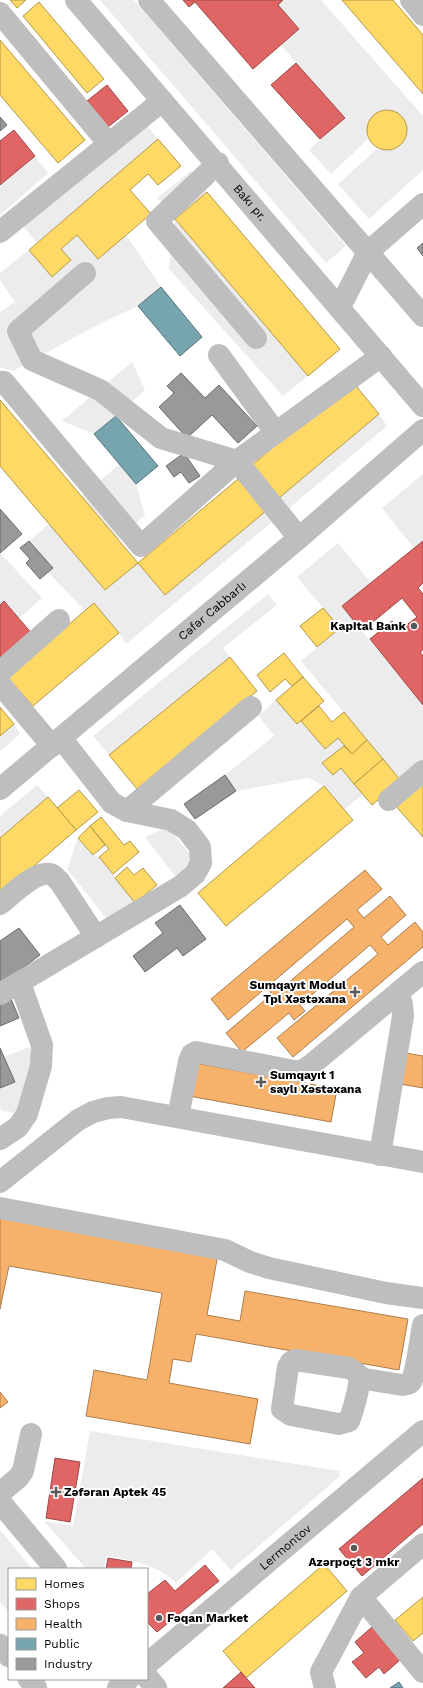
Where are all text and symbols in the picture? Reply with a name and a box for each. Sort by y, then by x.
street label: Bakı pr. [230,182,269,224]
street label: Cəfər Cabbarlı [176,579,249,643]
place label: Kapital Bank [330,619,407,633]
marker: Kapital Bank [409,621,419,631]
place label: Sumqayıt Modul Tpl Xəstəxana [250,978,346,1006]
marker: Sumqayıt Modul Tpl Xəstəxana [349,986,361,998]
place label: Sumqayıt 1 saylı Xəstəxana [270,1068,362,1096]
marker: Sumqayıt 1 saylı Xəstəxana [255,1076,267,1088]
place label: Zəfəran Aptek 45 [64,1485,166,1499]
marker: Zəfəran Aptek 45 [51,1487,61,1497]
street label: Lermontov [257,1521,315,1573]
marker: Azərpoçt 3 mkr [349,1543,359,1553]
place label: Azərpoçt 3 mkr [308,1555,400,1569]
legend [8,1568,148,1680]
text: Homes [44,1577,85,1591]
text: Shops [44,1597,80,1611]
place label: Fəqan Market [167,1611,249,1625]
marker: Fəqan Market [154,1613,164,1623]
text: Health [44,1617,82,1631]
text: Public [44,1637,80,1651]
text: Industry [44,1657,93,1671]

